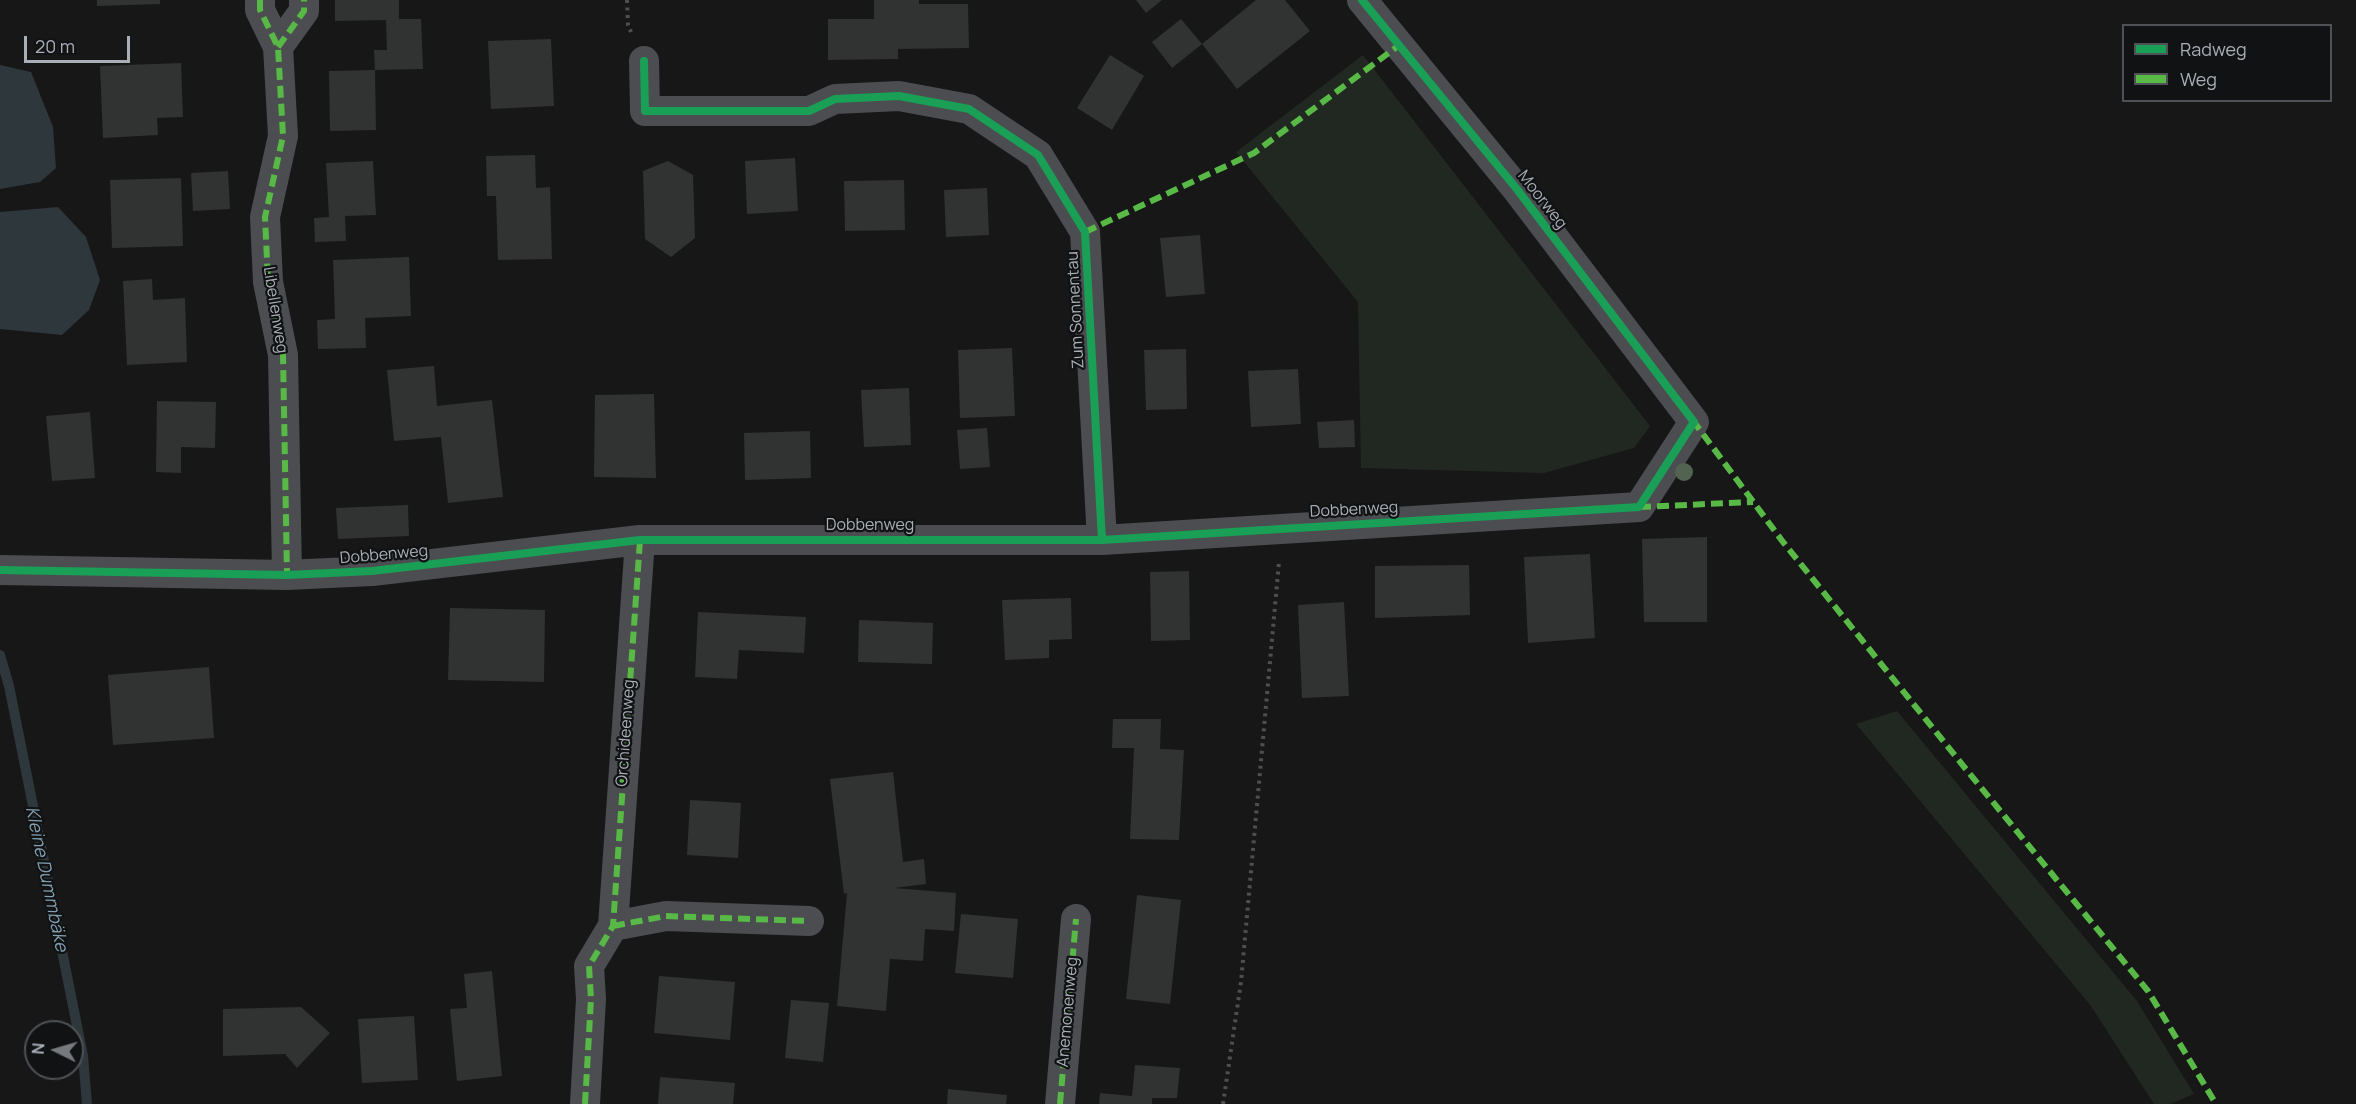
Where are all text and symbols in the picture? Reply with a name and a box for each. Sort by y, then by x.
scale bar [27,24,134,62]
legend [2122,24,2332,102]
text: 20 m [35,34,75,58]
text: Radweg [2180,37,2247,61]
text: Weg [2180,67,2217,91]
street label: Moorweg [1513,167,1571,233]
street label: Zum Sonnentau [1063,251,1089,369]
street label: Libellenweg [259,265,291,355]
street label: Dobbenweg [1309,498,1399,522]
street label: Dobbenweg [826,516,914,536]
street label: Dobbenweg [339,542,429,568]
street label: Orchideenweg [613,679,639,787]
water label: Kleine Dummbäke [20,805,72,953]
street label: Anemonenweg [1054,956,1082,1068]
north arrow [24,1020,84,1080]
text: N [27,1042,50,1055]

